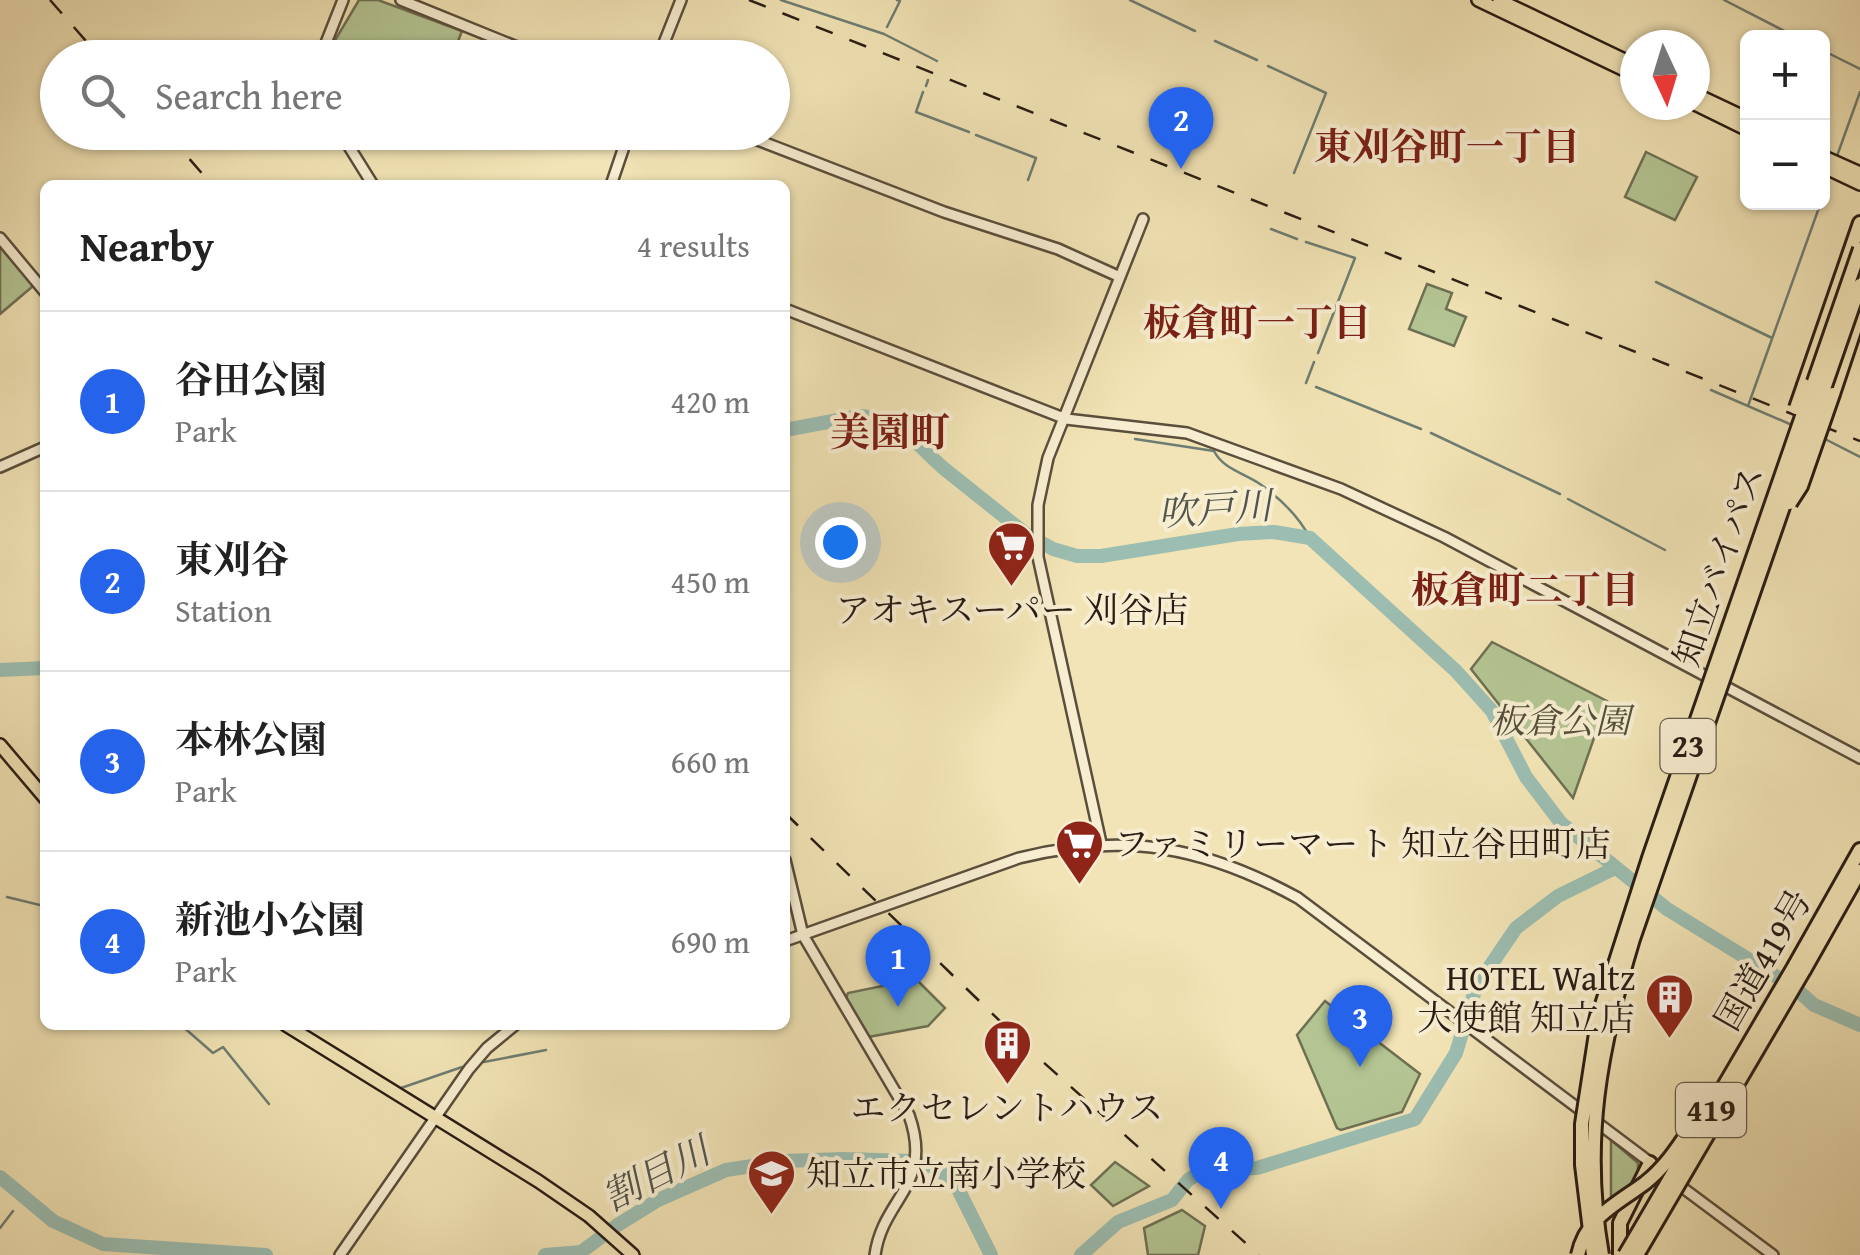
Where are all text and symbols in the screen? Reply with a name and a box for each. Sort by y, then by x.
north arrow [1620,30,1710,120]
map controls [1740,30,1830,210]
button: + [1740,30,1830,120]
search box [40,40,790,150]
text: Search here [155,67,343,123]
icon: search [75,68,130,123]
pin: 2 [1148,86,1214,169]
district label: 東刈谷町一丁目 [1314,118,1580,174]
button: − [1740,120,1830,210]
text: Nearby [80,215,214,276]
text: 4 results [637,222,750,269]
district label: 板倉町一丁目 [1143,294,1371,350]
text: 谷田公園 [175,351,327,407]
text: 1 [104,378,121,425]
text: 420 m [671,378,750,425]
district label: 美園町 [830,402,950,461]
text: Park [175,407,237,454]
street label: 知立バイパス [1660,459,1777,673]
water label: 吹戸川 [1156,476,1278,540]
your location [815,517,866,568]
supermarket icon: アオキスーパー 刈谷店 [986,520,1038,588]
text: 東刈谷 [175,531,289,587]
text: 2 [104,558,121,605]
text: 450 m [671,558,750,605]
district label: 板倉町二丁目 [1411,561,1639,617]
place label: アオキスーパー 刈谷店 [835,584,1189,635]
text: Station [175,587,272,634]
park label: 板倉公園 [1490,695,1635,746]
text: 本林公園 [175,711,327,767]
road number: 23 [1660,719,1716,773]
text: 3 [104,738,121,785]
text: 660 m [671,738,750,785]
text: Park [175,767,237,814]
supermarket icon: ファミリーマート 知立谷田町店 [1053,818,1105,886]
place label: ファミリーマート 知立谷田町店 [1114,818,1611,869]
street label: 国道419号 [1702,880,1824,1040]
text: 新池小公園 [175,891,365,947]
text: 4 [104,918,121,965]
text: 690 m [671,918,750,965]
pin: 1 [866,924,930,1007]
text: Park [175,947,237,994]
place label: HOTEL Waltz 大使館 知立店 [1417,952,1635,1043]
building icon: HOTEL Waltz 大使館 知立店 [1644,972,1696,1040]
pin: 3 [1328,984,1392,1067]
building icon: エクセレントハウス [981,1018,1033,1086]
place label: エクセレントハウス [851,1082,1163,1133]
road number: 419 [1676,1083,1746,1137]
water label: 割目川 [592,1120,723,1224]
pin: 4 [1188,1126,1254,1209]
school or university icon: 知立市立南小学校 [745,1148,797,1216]
place label: 知立市立南小学校 [806,1148,1086,1199]

